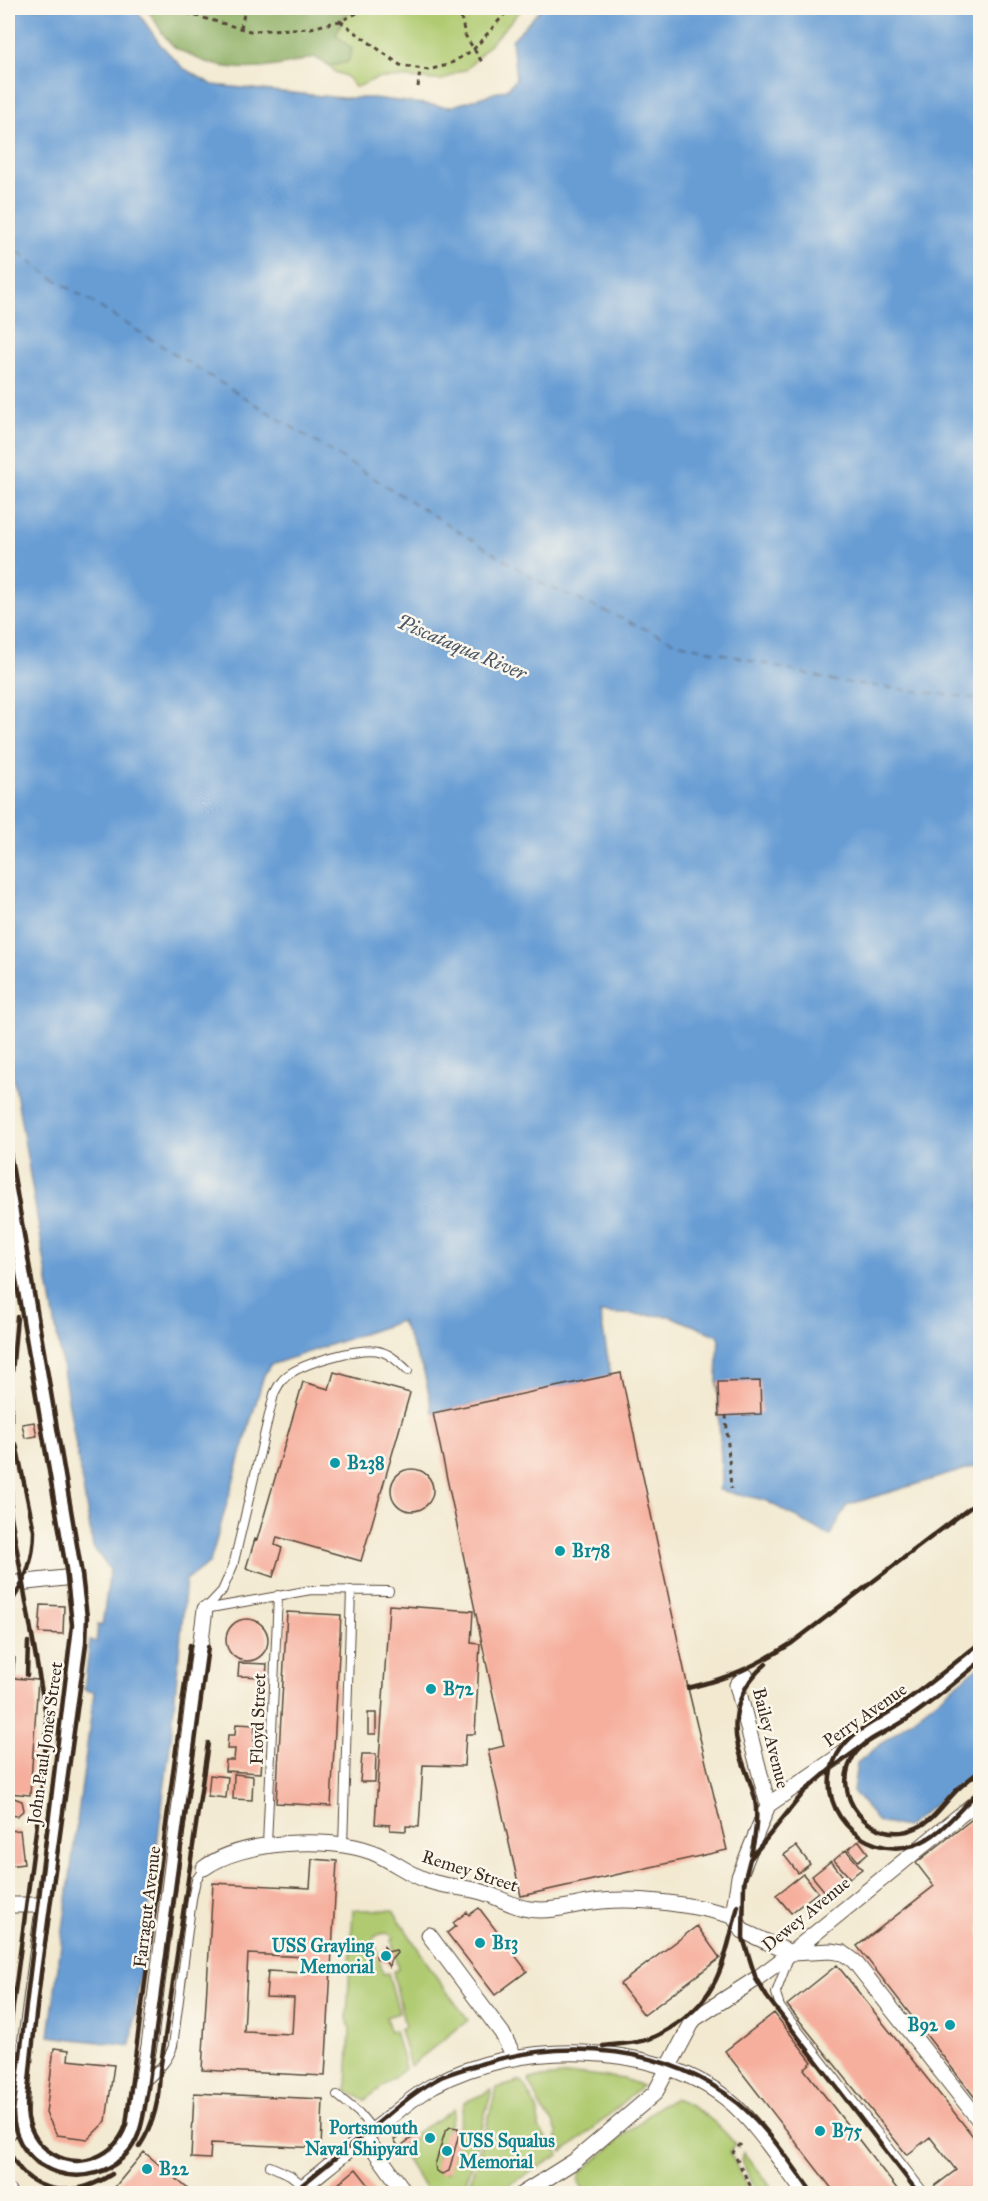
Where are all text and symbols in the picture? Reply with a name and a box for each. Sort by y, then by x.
water label: Piscataqua River [394,609,532,686]
place label: B238 [347,1452,385,1475]
marker: B238 [328,1456,342,1470]
place label: B178 [572,1540,610,1562]
marker: B178 [553,1544,567,1558]
street label: John Paul Jones Street [22,1660,68,1828]
street label: Floyd Street [245,1672,271,1765]
place label: B72 [443,1678,475,1700]
street label: Perry Avenue [819,1678,911,1752]
marker: B72 [424,1682,438,1696]
street label: Bailey Avenue [748,1685,794,1791]
street label: Farragut Avenue [129,1845,166,1969]
street label: Remey Street [419,1845,521,1897]
street label: Dewey Avenue [757,1872,855,1956]
place label: B13 [492,1932,518,1955]
place label: USS Grayling Memorial [272,1935,375,1978]
marker: B13 [473,1936,487,1950]
marker: USS Grayling Memorial [379,1949,393,1963]
place label: B92 [908,2014,939,2037]
marker: B92 [943,2018,957,2032]
place label: Portsmouth Naval Shipyard [305,2117,419,2161]
place label: B75 [832,2120,863,2142]
marker: B75 [813,2124,827,2138]
place label: USS Squalus Memorial [459,2130,555,2173]
marker: Portsmouth Naval Shipyard [423,2131,437,2145]
marker: USS Squalus Memorial [440,2144,454,2158]
place label: B22 [159,2158,190,2180]
marker: B22 [140,2162,154,2176]

